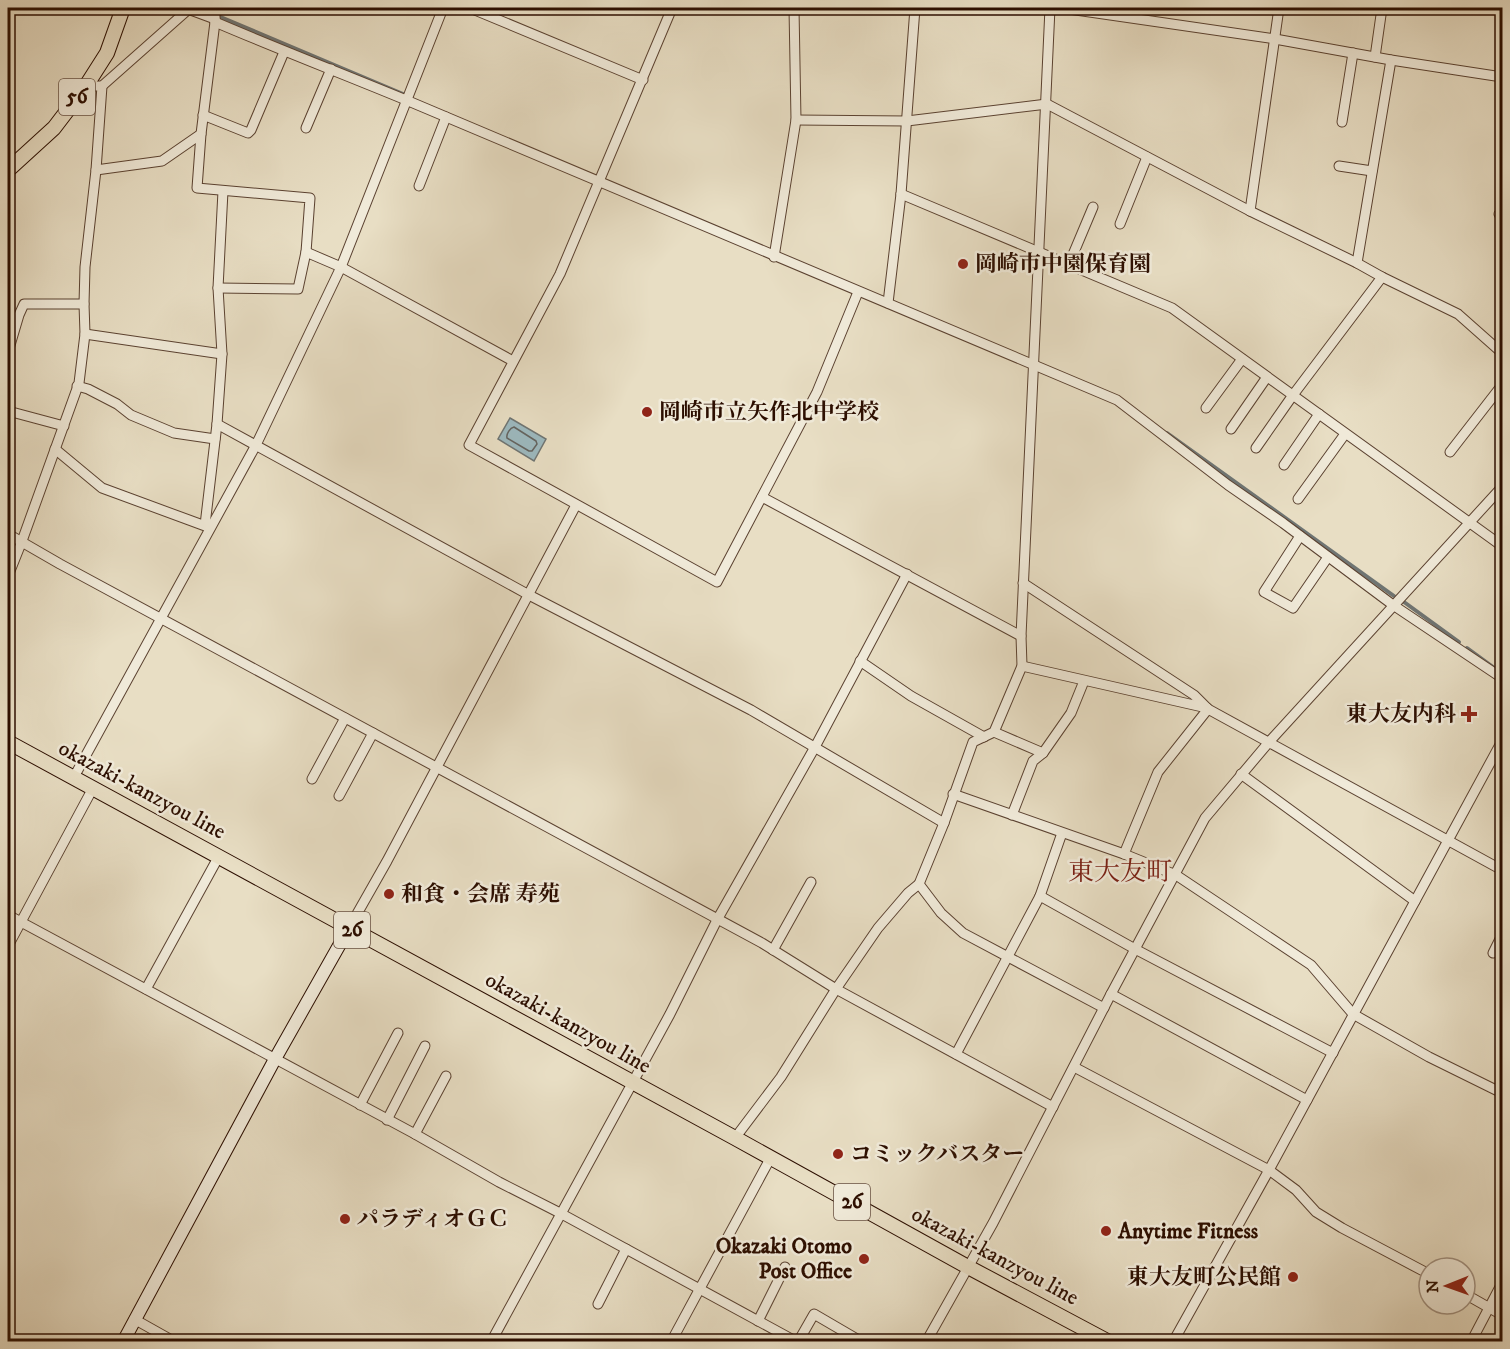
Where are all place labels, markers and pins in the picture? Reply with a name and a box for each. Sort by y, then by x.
place label: 岡崎市中園保育園 [975,251,1151,278]
marker: 岡崎市中園保育園 [956,257,970,271]
place label: 岡崎市立矢作北中学校 [659,399,879,426]
marker: 岡崎市立矢作北中学校 [640,405,654,419]
place label: 東大友内科 [1346,701,1456,728]
marker: 東大友内科 [1460,705,1478,723]
place label: 和食・会席 寿苑 [401,881,560,908]
marker: 和食・会席 寿苑 [382,887,396,901]
place label: コミックバスター [850,1141,1024,1168]
marker: コミックバスター [831,1147,845,1161]
place label: パラディオＧＣ [357,1206,509,1233]
marker: パラディオＧＣ [338,1212,352,1226]
place label: Anytime Fitness [1117,1218,1259,1245]
marker: Anytime Fitness [1099,1224,1113,1238]
place label: Okazaki Otomo Post Office [716,1233,852,1285]
marker: Okazaki Otomo Post Office [857,1252,871,1266]
place label: 東大友町公民館 [1127,1264,1281,1291]
marker: 東大友町公民館 [1286,1270,1300,1284]

